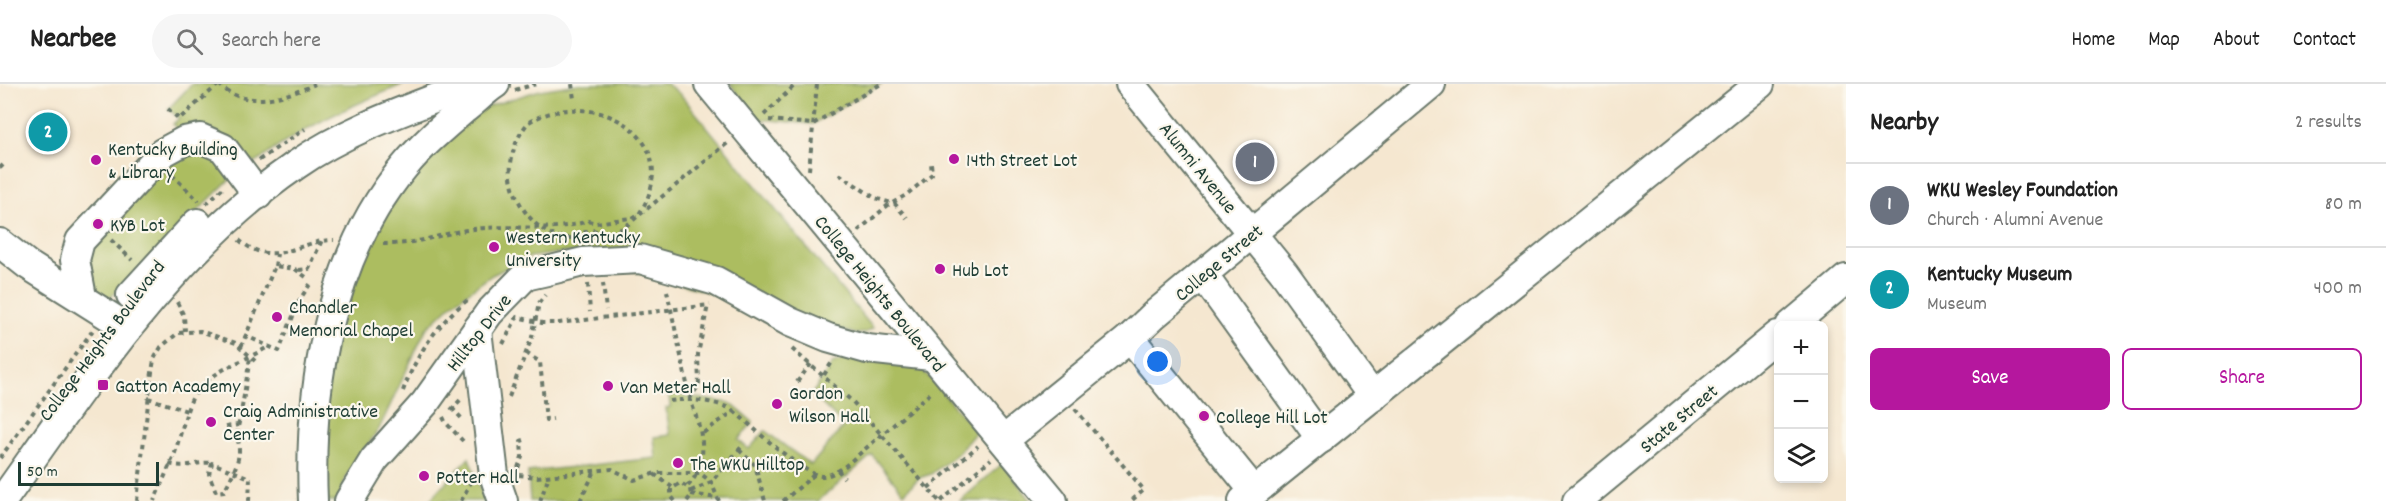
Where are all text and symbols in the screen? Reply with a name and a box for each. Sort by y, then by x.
search box [152,14,572,68]
text: Nearbee [30,21,116,61]
icon: search [173,25,206,58]
text: Search here [221,26,321,57]
text: Home [2071,26,2115,56]
text: Map [2148,26,2180,56]
text: About [2213,26,2260,56]
text: Contact [2293,26,2356,56]
text: Nearby [1870,105,1938,142]
text: 2 results [2295,109,2362,137]
pin: 2 [28,110,68,154]
street label: Alumni Avenue [1151,117,1242,221]
place label: Kentucky Building & Library [108,137,238,188]
pin: 1 [1236,140,1274,184]
place label: 14th Street Lot [966,148,1077,176]
marker: 14th Street Lot [947,152,961,166]
marker: Kentucky Building & Library [89,153,103,167]
text: WKU Wesley Foundation [1927,176,2118,207]
text: 1 [1887,191,1892,219]
text: 80 m [2325,191,2362,219]
text: Church · Alumni Avenue [1927,207,2103,235]
street label: College Heights Boulevard [806,210,951,380]
place label: KYB Lot [110,213,165,241]
marker: KYB Lot [91,217,105,231]
street label: College Street [1170,219,1270,310]
place label: Western Kentucky University [506,225,641,276]
marker: Western Kentucky University [487,240,501,254]
street label: College Heights Boulevard [33,255,173,428]
place label: Hub Lot [952,258,1009,286]
text: Kentucky Museum [1927,260,2072,291]
marker: Hub Lot [933,262,947,276]
text: 2 [1885,275,1894,303]
text: 400 m [2314,275,2362,303]
street label: Hilltop Drive [441,289,520,379]
text: Museum [1927,291,1987,319]
place label: Chandler Memorial Chapel [289,295,413,346]
marker: Chandler Memorial Chapel [270,310,284,324]
map controls [1774,321,1828,483]
button: + [1774,321,1828,375]
your location [1143,347,1172,376]
button: Save [1870,348,2110,410]
button: Share [2122,348,2362,410]
place label: Gatton Academy [115,374,241,402]
place label: Van Meter Hall [620,375,731,403]
button: − [1774,375,1828,429]
marker: Gatton Academy [96,378,110,392]
marker: Van Meter Hall [601,379,615,393]
street label: State Street [1635,379,1725,462]
place label: Gordon Wilson Hall [789,381,869,432]
marker: Gordon Wilson Hall [770,397,784,411]
place label: Craig Administrative Center [223,399,378,450]
place label: College Hill Lot [1216,405,1328,433]
marker: College Hill Lot [1197,409,1211,423]
marker: Craig Administrative Center [204,415,218,429]
button: layers [1774,429,1828,483]
place label: The WKU Hilltop [690,452,804,480]
marker: The WKU Hilltop [671,456,685,470]
scale bar [18,459,159,486]
text: 50 m [27,461,58,484]
place label: Potter Hall [436,465,519,493]
marker: Potter Hall [417,469,431,483]

